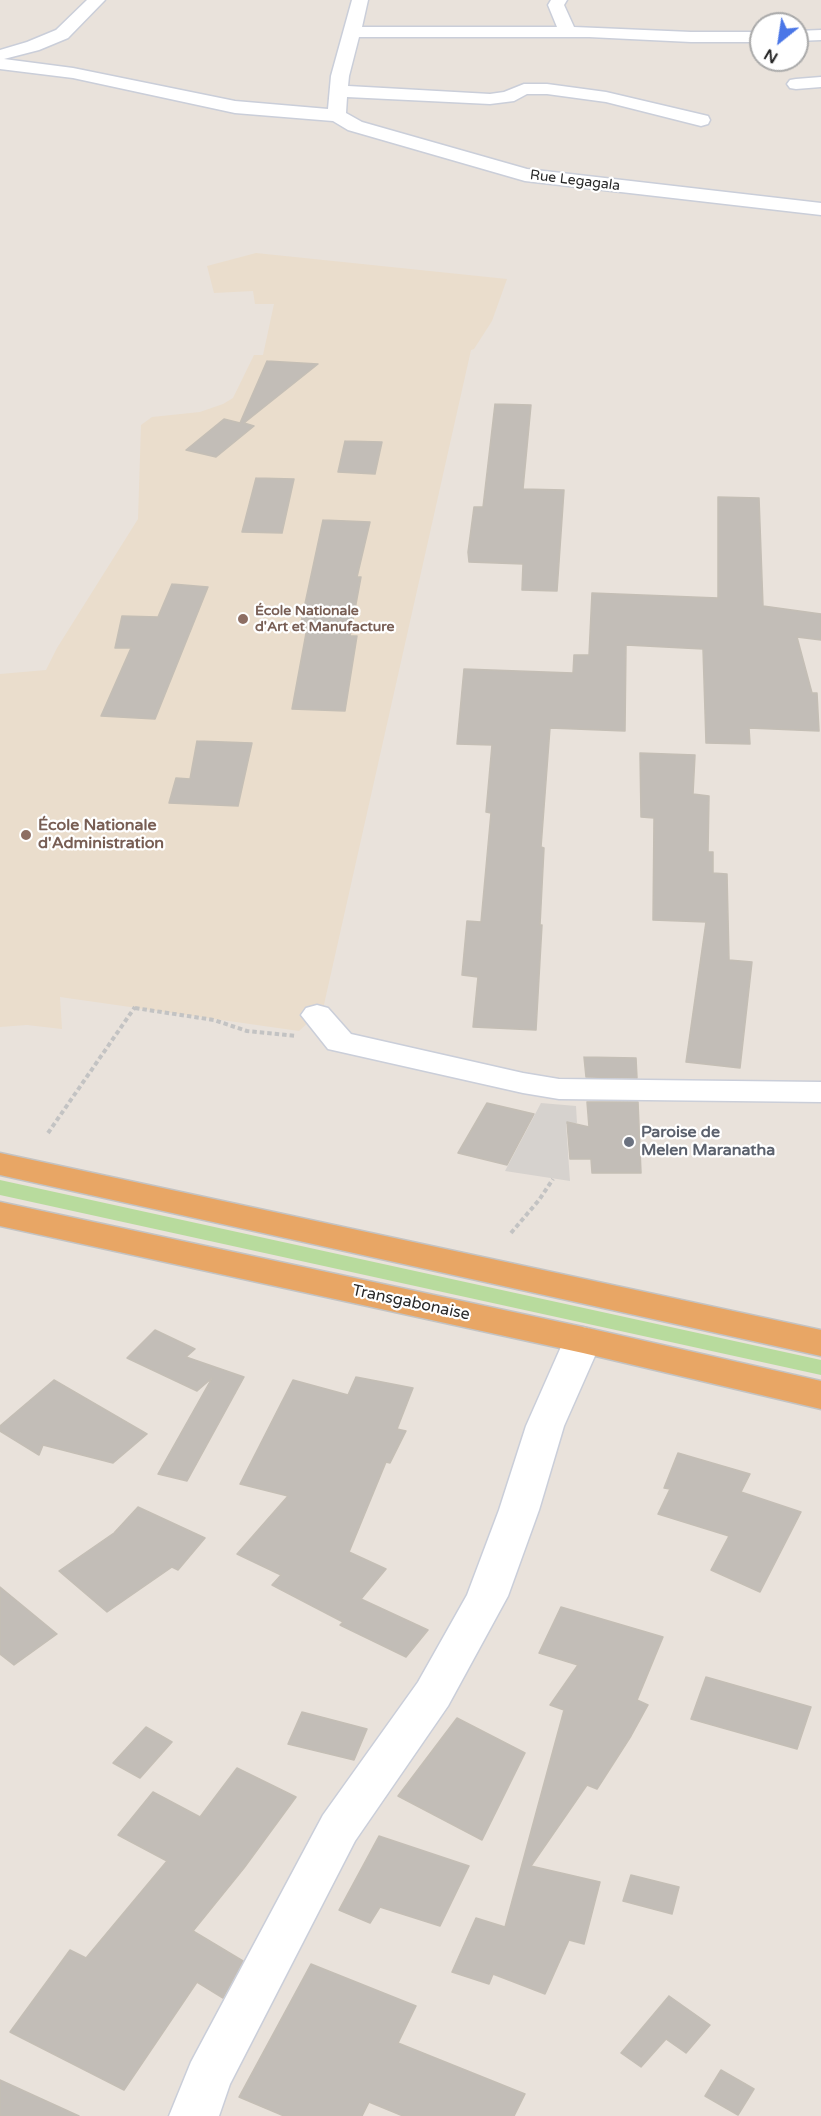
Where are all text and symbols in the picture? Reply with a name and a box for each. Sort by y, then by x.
north arrow [749,12,809,72]
text: N [760,44,782,68]
street label: Rue Legagala [529,167,621,195]
place label: École Nationale d'Art et Manufacture [255,603,394,636]
marker: École Nationale d'Art et Manufacture [236,612,250,626]
place label: École Nationale d'Administration [38,816,164,854]
marker: École Nationale d'Administration [19,828,33,842]
place label: Paroise de Melen Maranatha [641,1123,775,1161]
marker: Paroise de Melen Maranatha [622,1135,636,1149]
street label: Transgabonaise [350,1281,472,1325]

